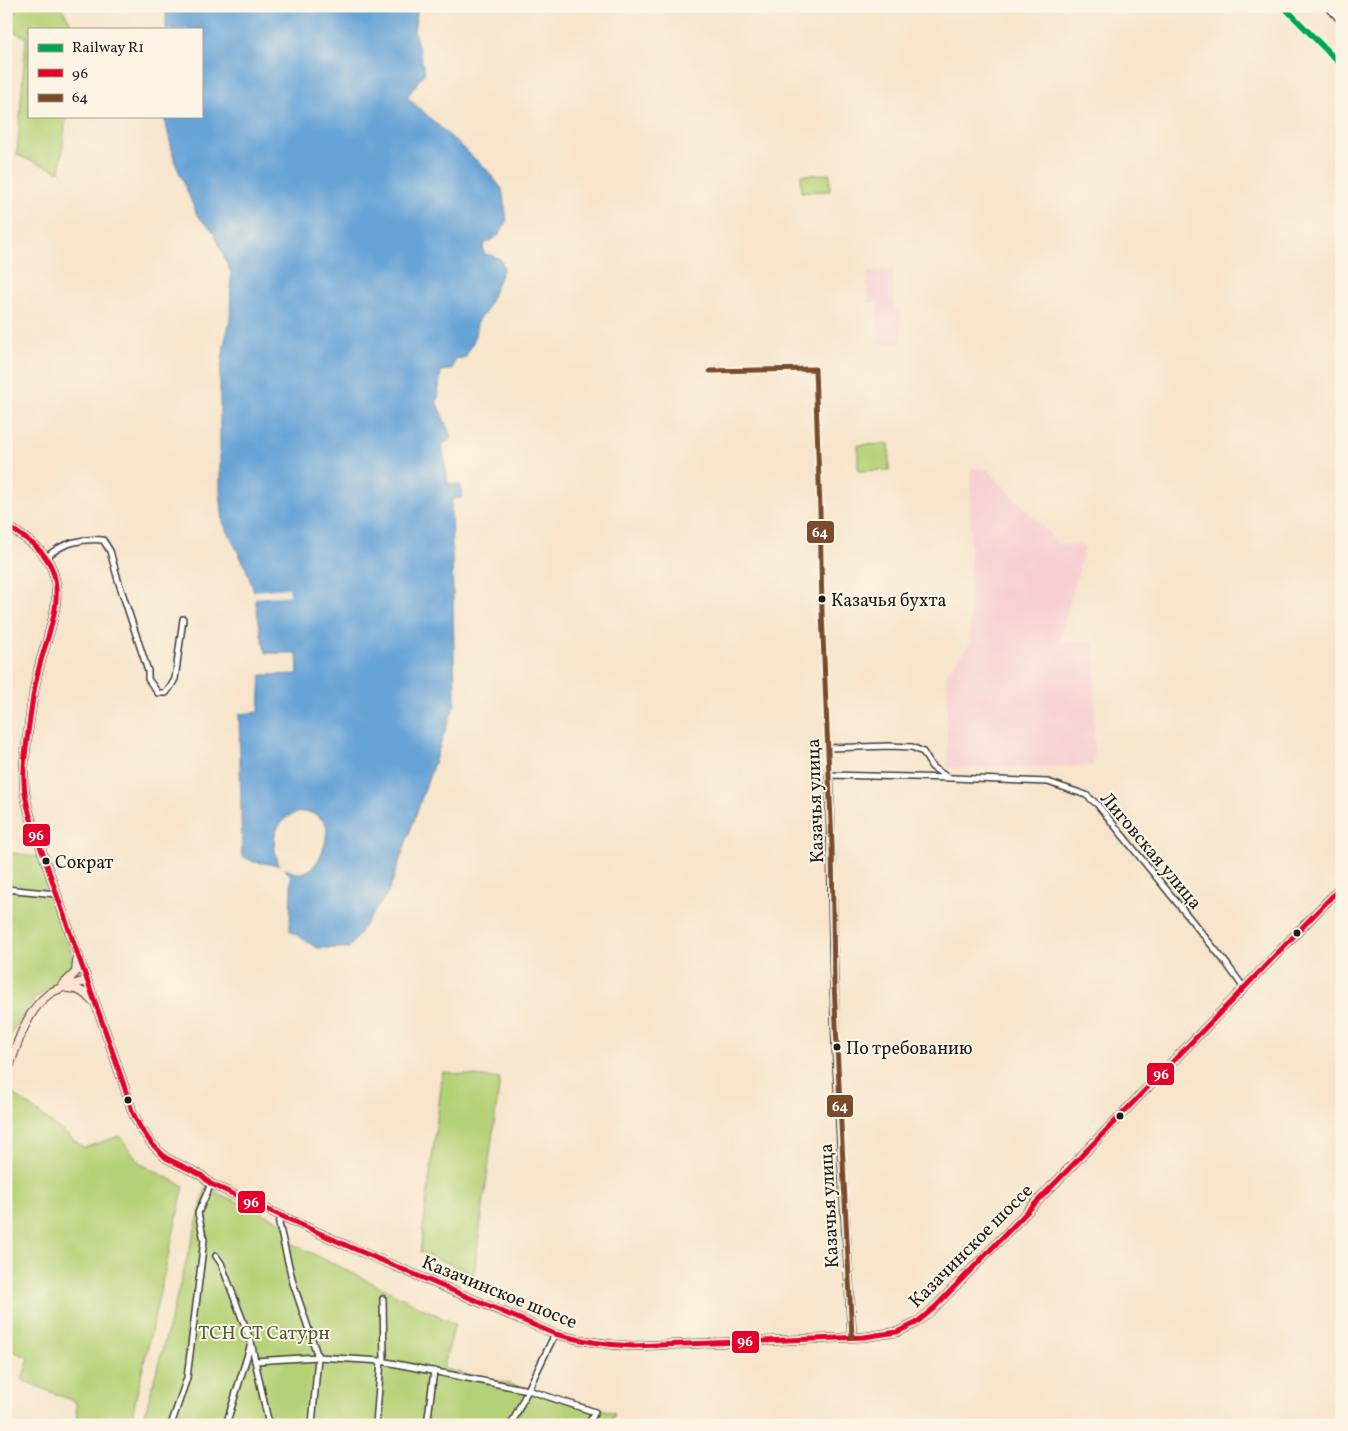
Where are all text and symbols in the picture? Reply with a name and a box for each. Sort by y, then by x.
legend [28,28,202,118]
text: Railway R1 [72,38,144,59]
text: 96 [72,64,88,85]
text: 64 [72,88,88,109]
line badge: 64 [806,520,835,544]
text: 64 [812,524,828,543]
place label: Казачья бухта [831,589,947,614]
marker: Казачья бухта [817,594,827,604]
street label: Казачья улица [801,738,831,864]
street label: Лиговская улица [1093,787,1207,916]
line badge: 96 [22,823,51,847]
text: 96 [28,827,44,846]
place label: Сократ [55,851,113,876]
marker: Сократ [41,856,51,866]
unlabelled marker [1292,928,1302,938]
place label: По требованию [846,1037,973,1062]
marker: По требованию [832,1042,842,1052]
line badge: 96 [1146,1062,1175,1086]
text: 96 [1153,1066,1169,1085]
line badge: 64 [826,1094,854,1118]
unlabelled marker [123,1095,133,1105]
text: 64 [832,1098,848,1117]
unlabelled marker [1115,1111,1125,1121]
street label: Казачья улица [814,1143,846,1269]
street label: Казачинское шоссе [904,1179,1039,1314]
line badge: 96 [237,1190,266,1214]
text: 96 [243,1194,259,1213]
street label: Казачинское шоссе [418,1250,581,1336]
park label: ТСН СТ Сатурн [198,1321,330,1347]
line badge: 96 [731,1330,760,1354]
text: 96 [737,1333,753,1352]

